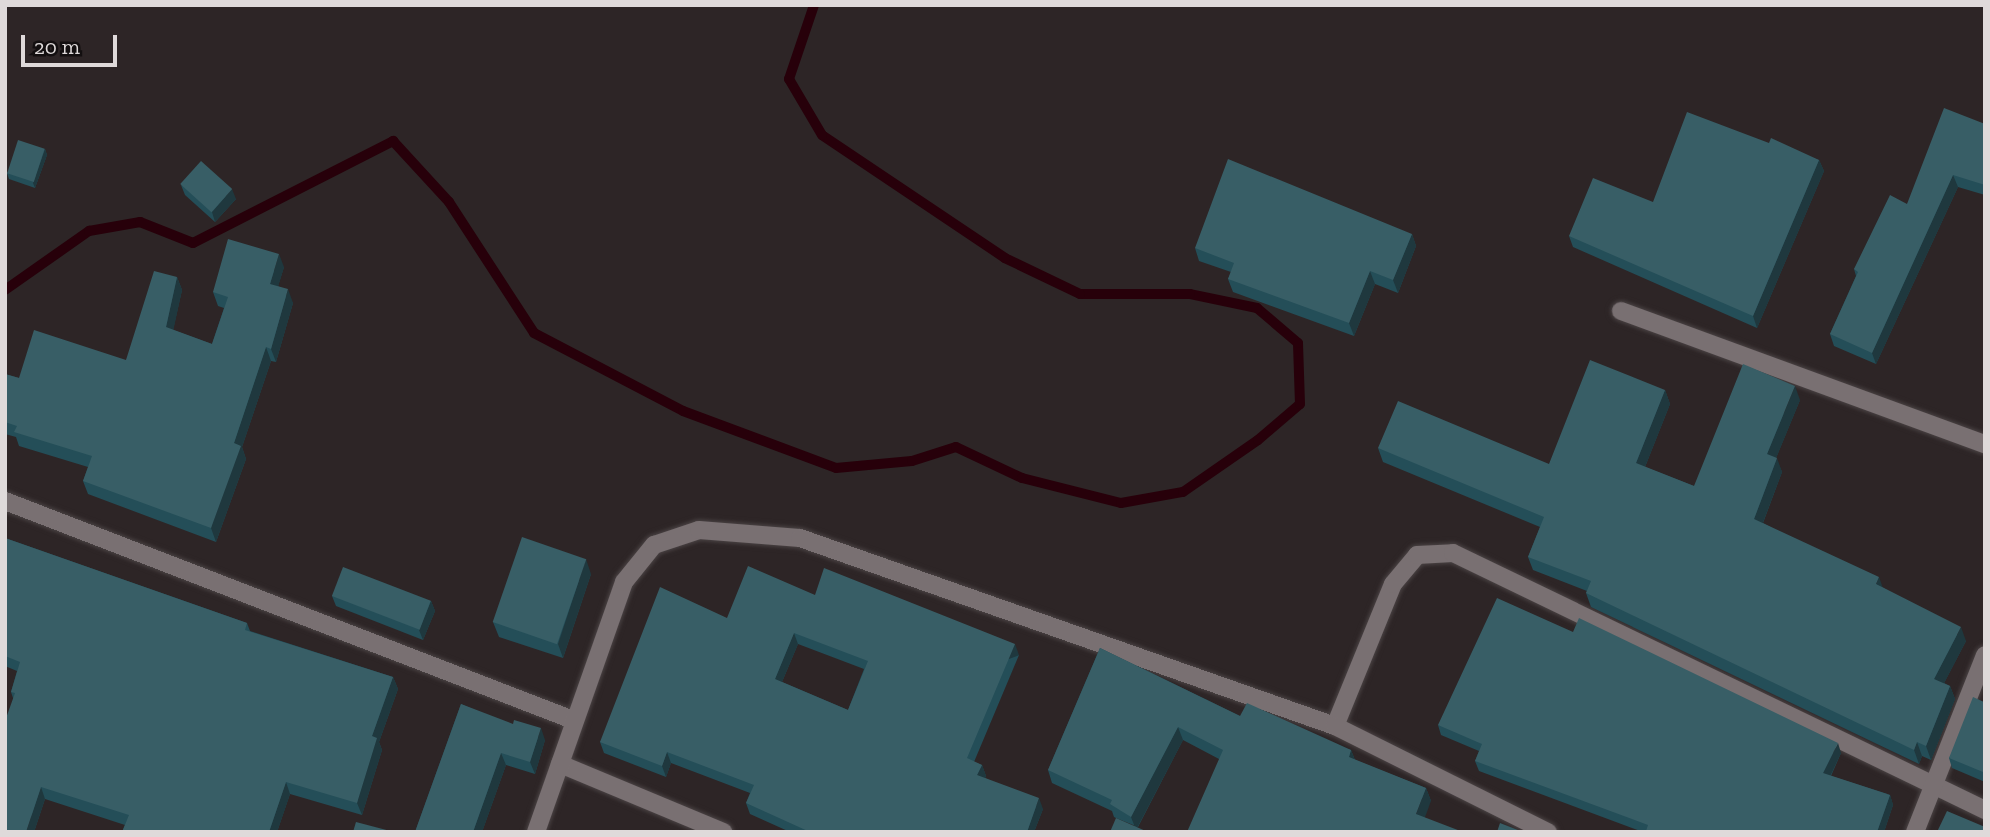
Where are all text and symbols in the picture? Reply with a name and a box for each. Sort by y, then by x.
scale bar [24,21,121,65]
text: 20 m [34,34,80,59]

